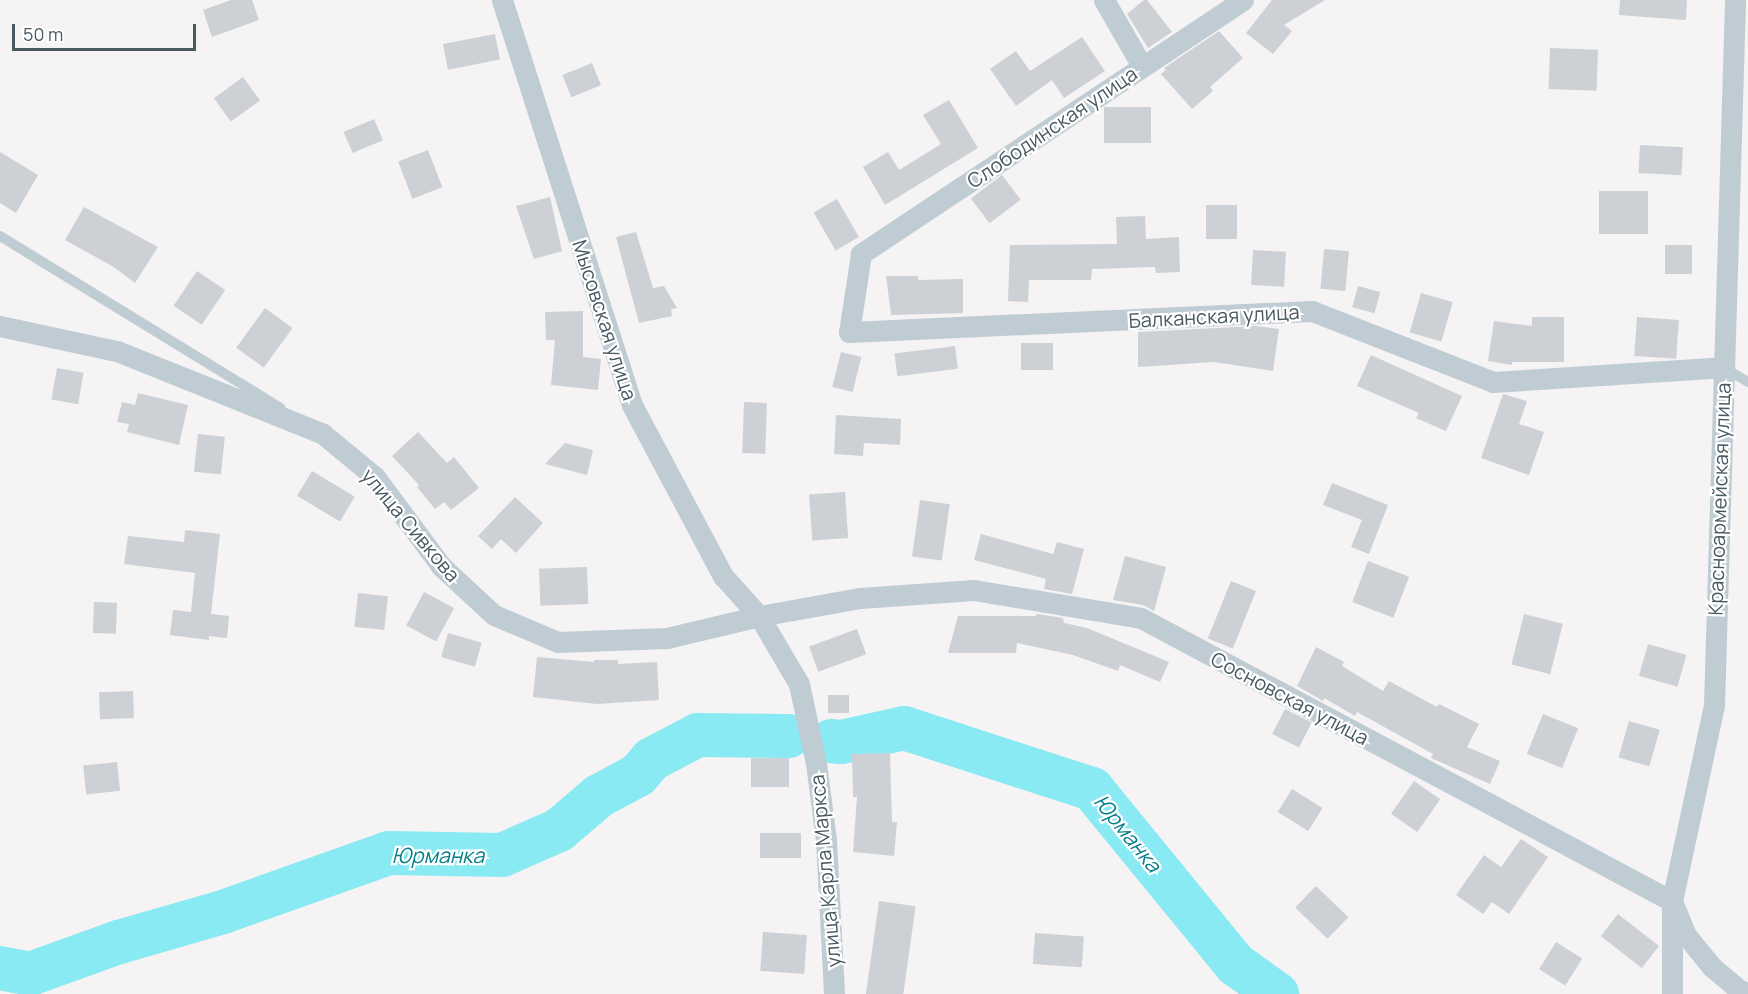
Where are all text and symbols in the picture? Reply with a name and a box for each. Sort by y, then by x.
scale bar [15,12,200,50]
text: 50 m [23,22,63,46]
street label: Слободинская улица [962,61,1142,193]
street label: Мысовская улица [568,237,642,403]
street label: Балканская улица [1128,300,1300,332]
street label: Красноармейская улица [1703,382,1735,616]
street label: улица Сивкова [357,464,465,586]
street label: Сосновская улица [1207,646,1373,750]
street label: улица Карла Маркса [805,774,845,968]
water label: Юрманка [1089,789,1167,877]
water label: Юрманка [392,842,484,868]

